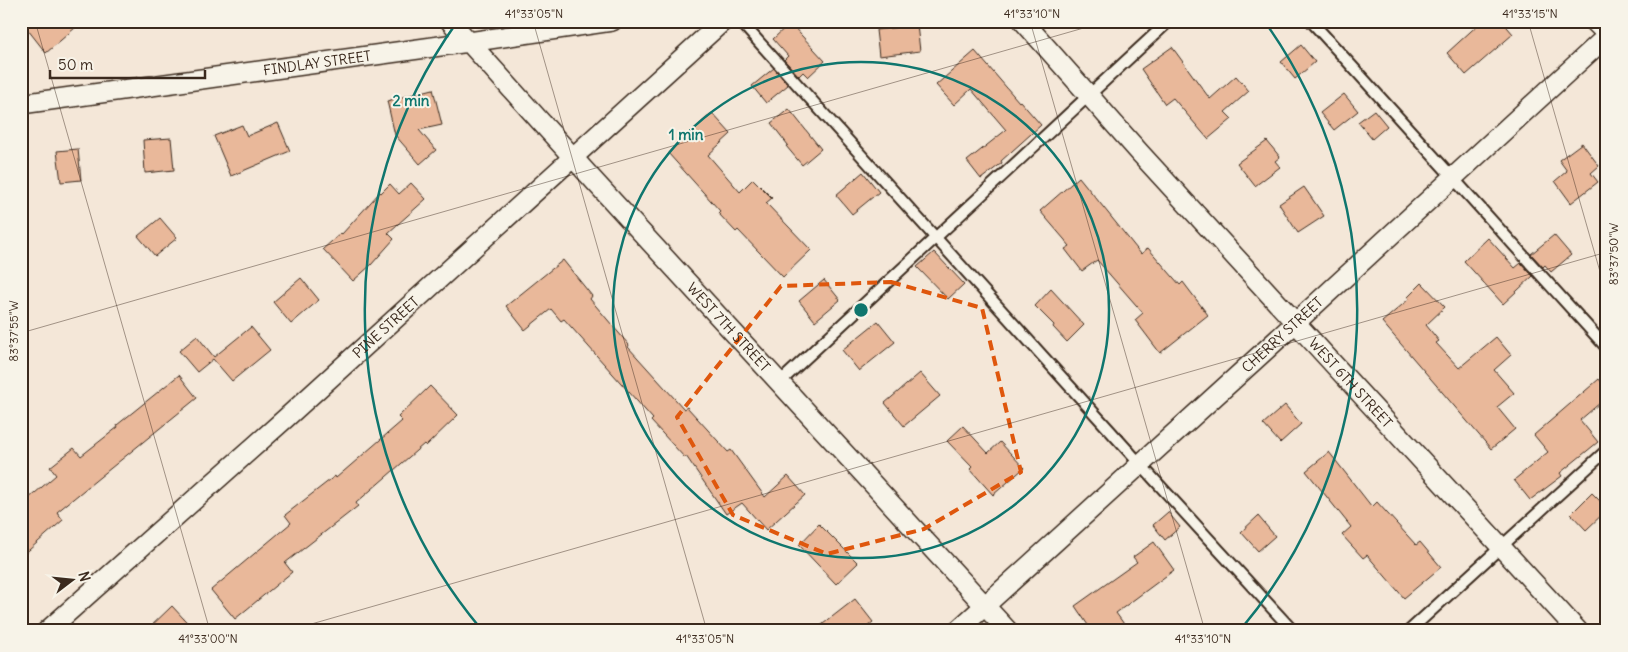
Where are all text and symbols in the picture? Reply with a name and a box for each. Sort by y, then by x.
text: 41°33'05"N [505,6,563,21]
text: 41°33'10"N [1004,6,1060,21]
text: 41°33'15"N [1502,6,1558,21]
street label: FINDLAY STREET [262,47,372,79]
scale bar [50,48,205,80]
text: 50 m [58,55,93,74]
text: 2 min [393,91,430,110]
text: 1 min [669,125,704,144]
text: 83°37'50"W [1606,223,1621,285]
street label: WEST 7TH STREET [683,279,774,376]
street label: PINE STREET [349,293,423,362]
street label: CHERRY STREET [1238,293,1327,377]
text: 83°37'55"W [6,300,21,362]
centre of rings [852,301,870,319]
street label: WEST 6TH STREET [1305,334,1396,432]
north arrow [48,554,98,604]
text: N [75,569,94,584]
text: 41°33'00"N [178,631,238,646]
text: 41°33'05"N [676,631,734,646]
text: 41°33'10"N [1175,631,1231,646]

